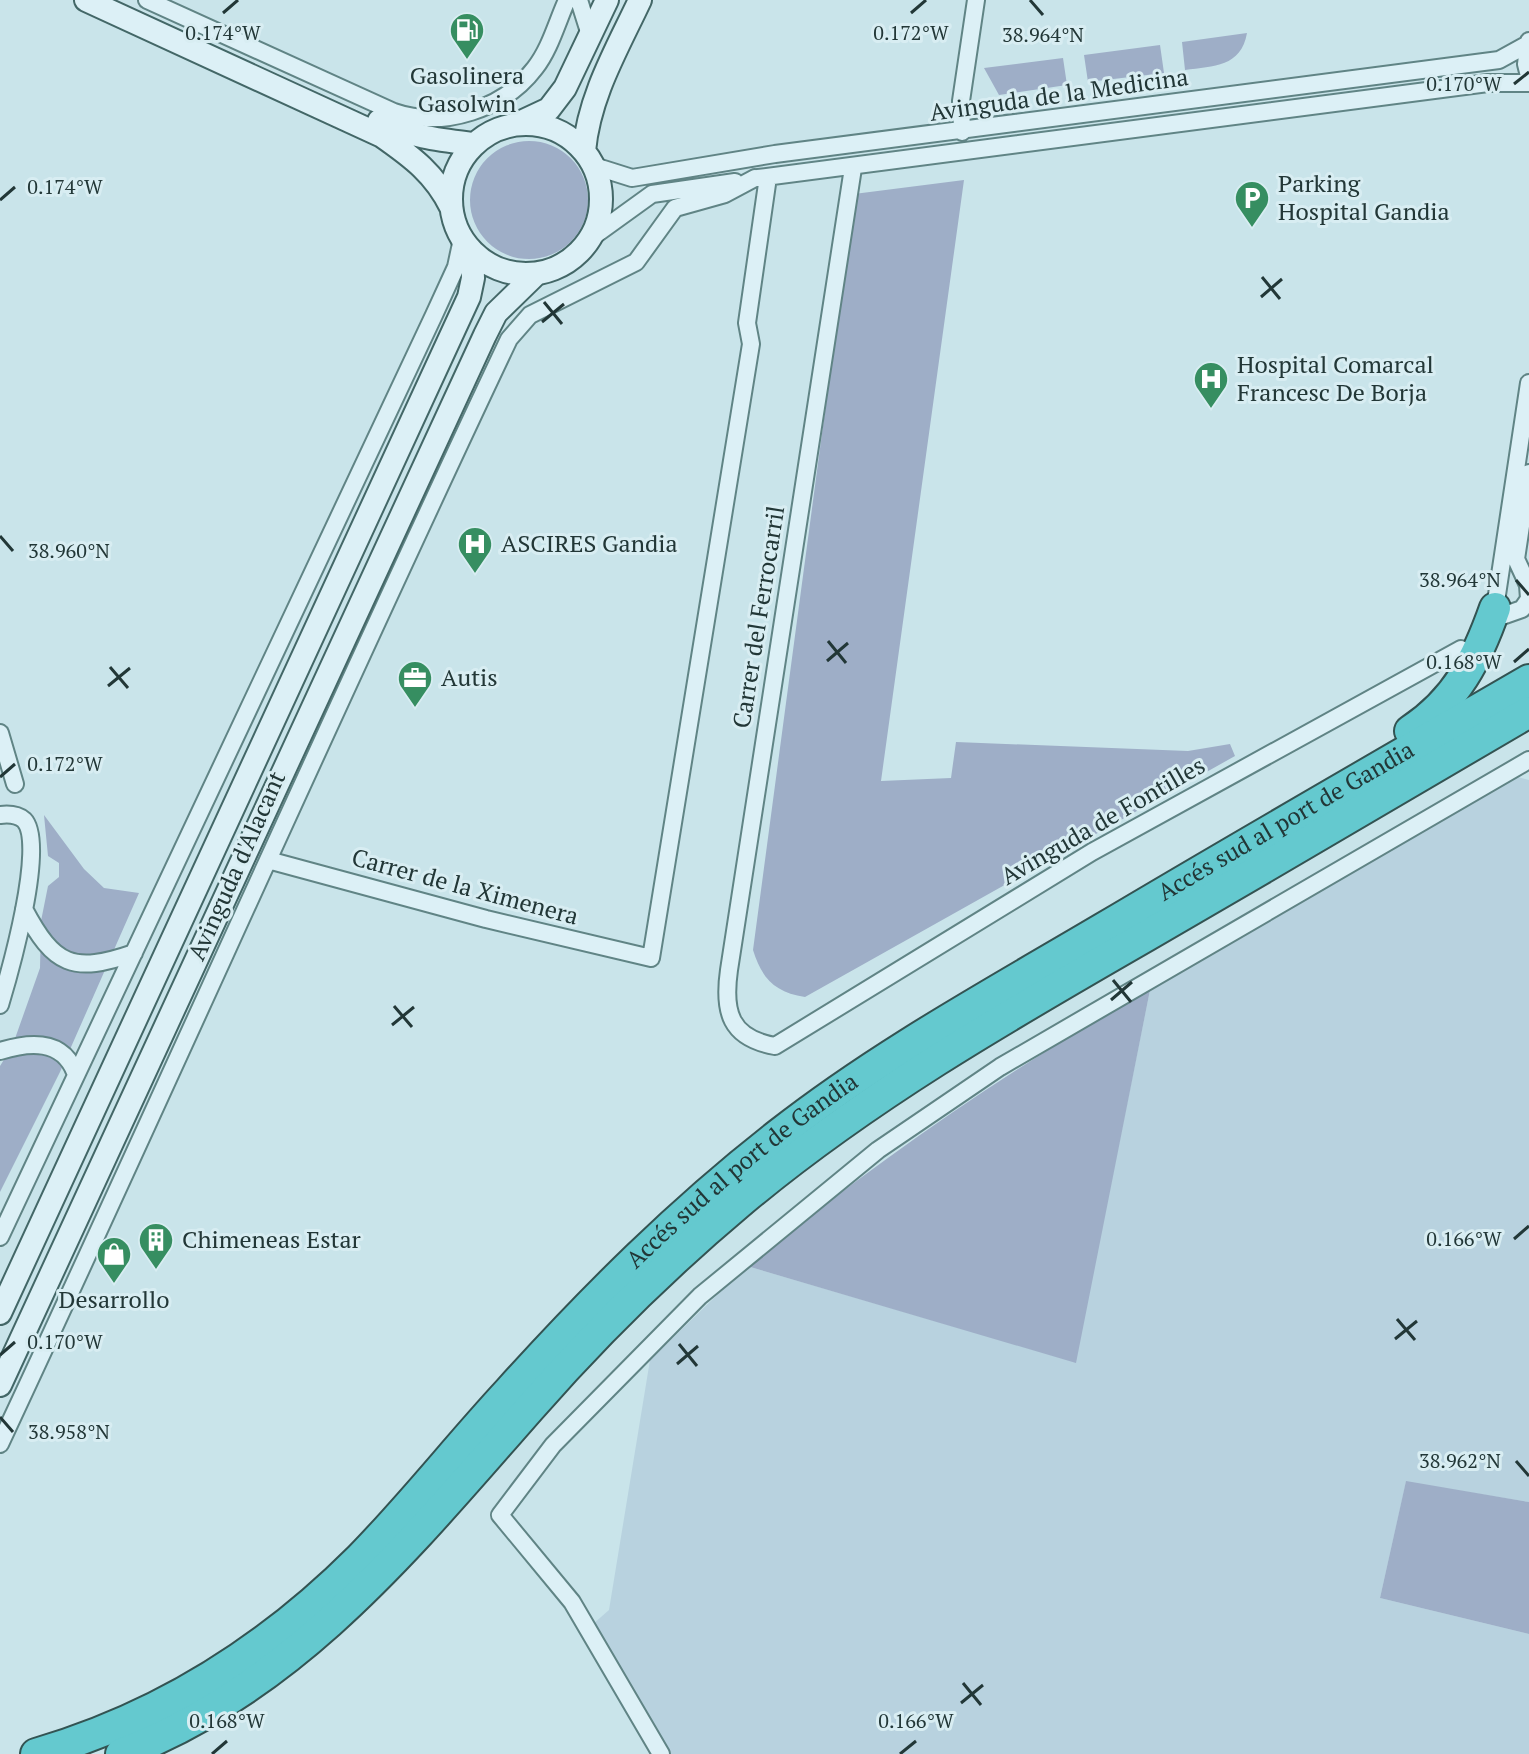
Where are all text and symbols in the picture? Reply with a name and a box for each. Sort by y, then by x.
fuel station icon: Gasolinera Gasolwin [448,11,486,61]
text: 0.174°W [185,19,261,46]
text: 0.172°W [873,19,949,46]
text: 38.964°N [1002,21,1084,48]
place label: Gasolinera Gasolwin [410,59,524,119]
street label: Avinguda de la Medicina [928,60,1190,128]
text: 0.170°W [1426,70,1502,97]
place label: Parking Hospital Gandia [1278,167,1450,227]
text: 0.174°W [27,173,103,200]
parking icon: Parking Hospital Gandia [1233,179,1271,229]
place label: Hospital Comarcal Francesc De Borja [1237,348,1434,408]
hospital icon: Hospital Comarcal Francesc De Borja [1192,360,1230,410]
street label: Carrer del Ferrocarril [725,503,791,730]
hospital icon: ASCIRES Gandia [456,525,494,575]
place label: ASCIRES Gandia [501,527,678,559]
text: 38.960°N [28,537,110,564]
text: 38.964°N [1419,566,1501,593]
text: 0.168°W [1426,648,1502,675]
office icon: Autis [396,659,434,709]
place label: Autis [441,661,498,693]
street label: Accés sud al port de Gandia [1151,733,1420,908]
street label: Avinguda de Fontilles [995,749,1210,892]
text: 0.172°W [27,750,103,777]
street label: Avinguda d'Alacant [180,766,292,965]
street label: Carrer de la Ximenera [348,840,582,932]
street label: Accés sud al port de Gandia [619,1065,864,1275]
building icon: Chimeneas Estar [137,1221,175,1271]
place label: Chimeneas Estar [182,1223,362,1255]
text: 0.166°W [1426,1225,1502,1252]
shop icon: Desarrollo [95,1235,133,1285]
place label: Desarrollo [59,1283,170,1315]
text: 0.170°W [27,1328,103,1355]
text: 38.958°N [28,1418,110,1445]
text: 38.962°N [1419,1447,1501,1474]
text: 0.168°W [189,1707,265,1734]
text: 0.166°W [878,1707,954,1734]

